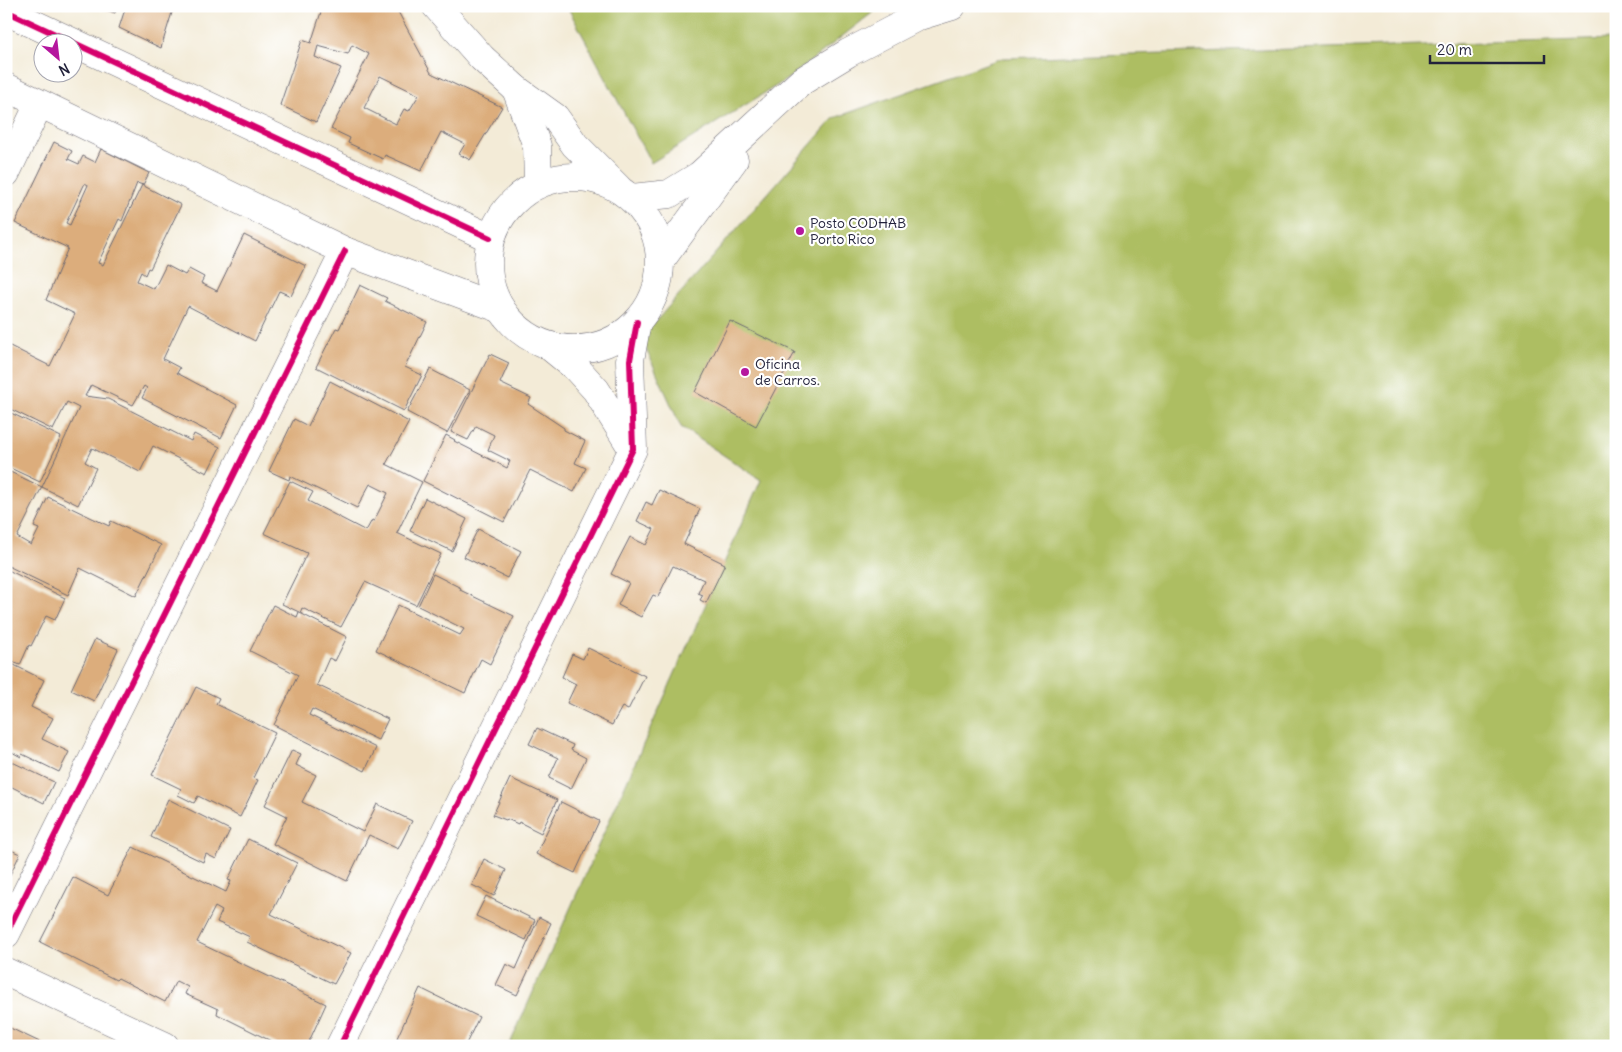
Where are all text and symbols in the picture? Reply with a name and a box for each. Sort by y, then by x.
north arrow [32,32,82,82]
scale bar [1430,32,1543,64]
text: 20 m [1437,40,1472,59]
text: N [56,59,73,80]
place label: Posto CODHAB Porto Rico [810,214,906,248]
marker: Posto CODHAB Porto Rico [794,225,806,237]
place label: Oficina de Carros. [755,355,820,389]
marker: Oficina de Carros. [739,366,751,378]

